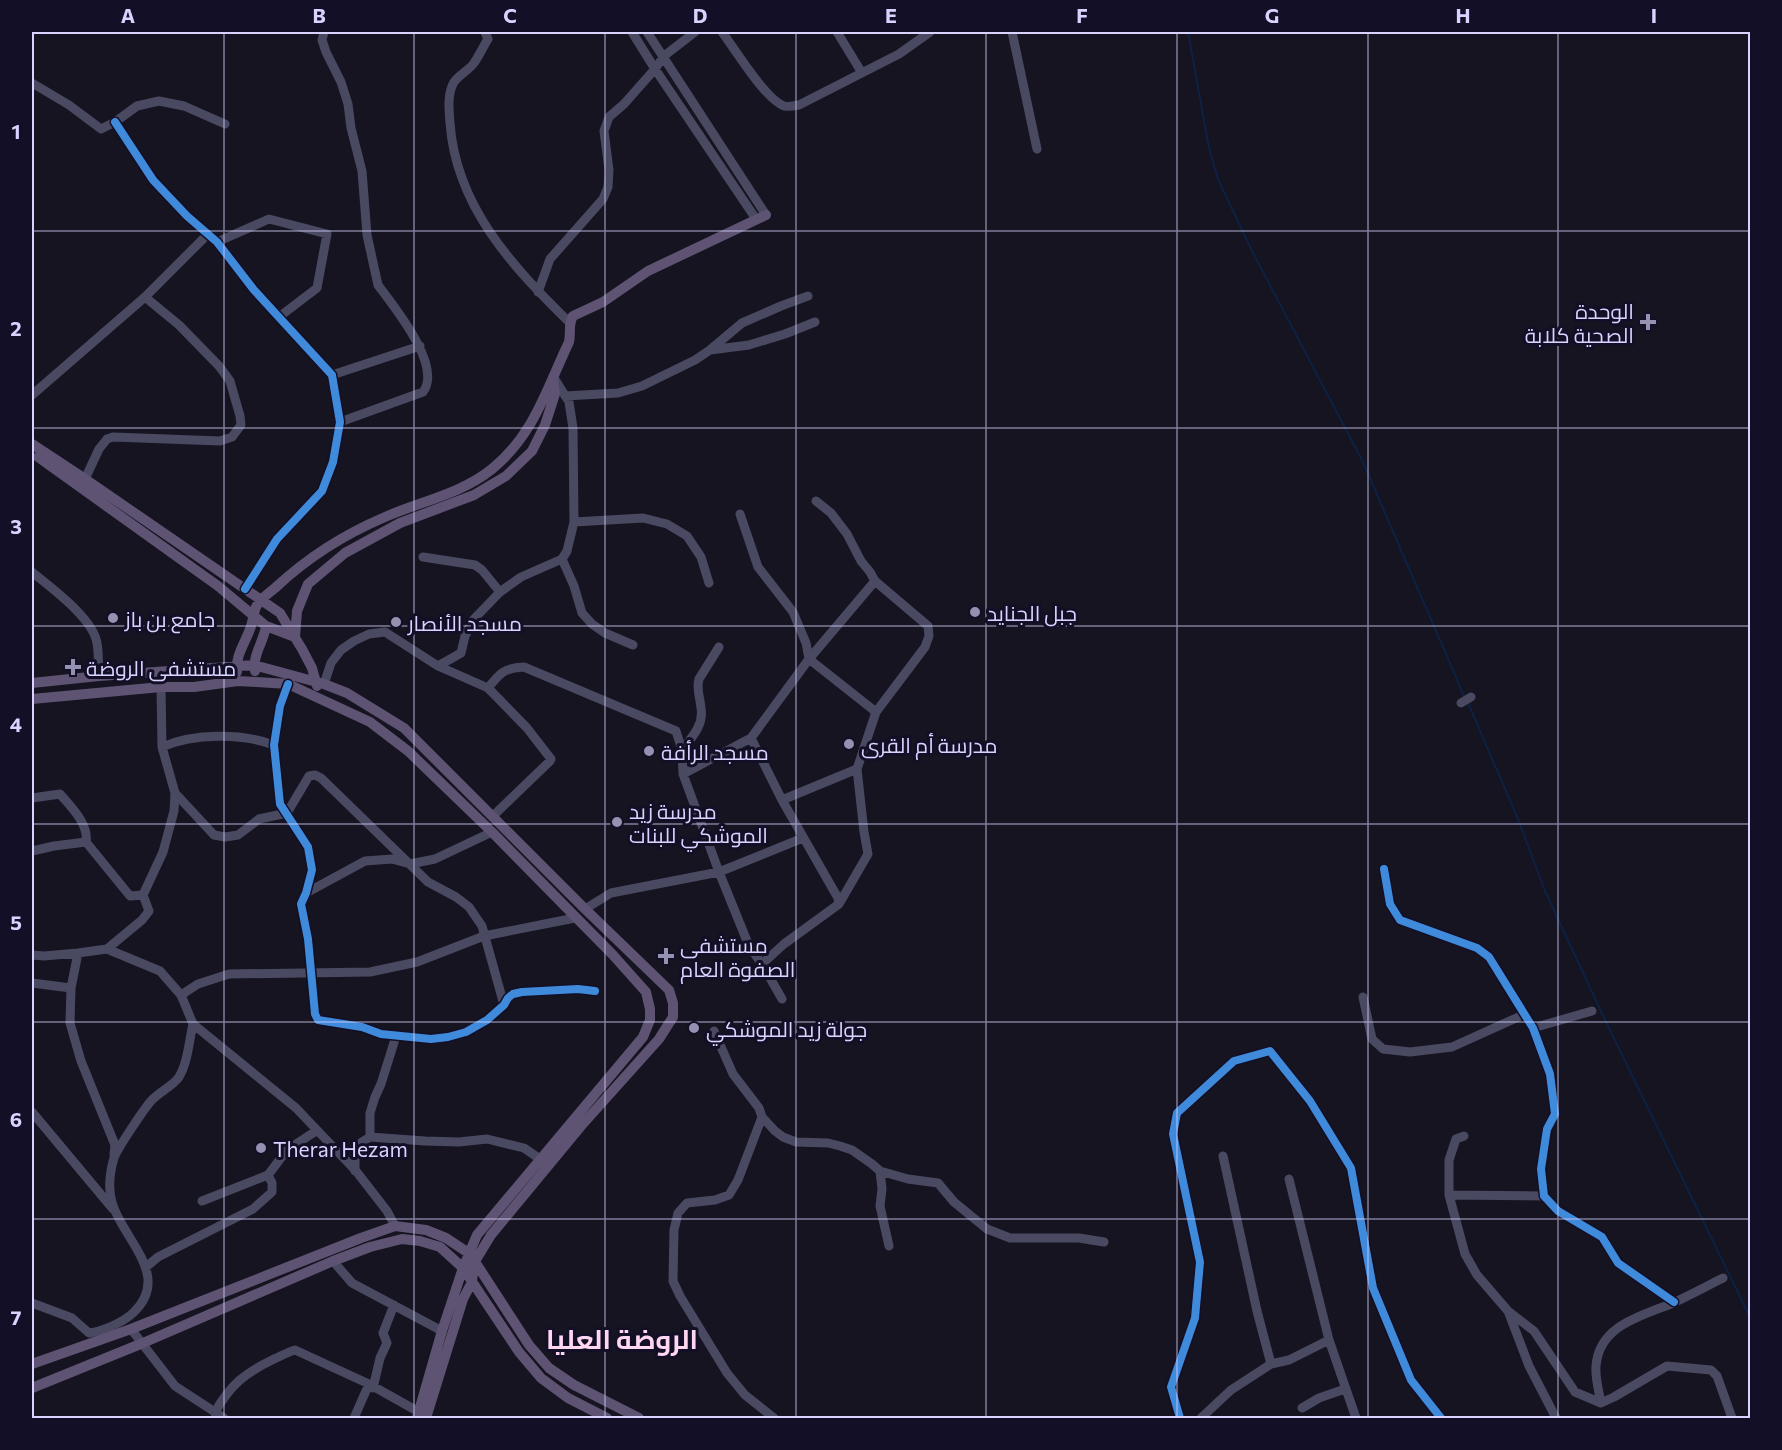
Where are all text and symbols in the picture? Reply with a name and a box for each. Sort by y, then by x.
text: A [121,3,135,27]
text: B [312,3,326,27]
text: C [503,3,517,27]
text: D [693,3,707,27]
text: E [885,3,897,27]
text: F [1076,3,1088,27]
text: G [1265,3,1279,27]
text: H [1456,3,1471,27]
text: I [1651,3,1657,27]
text: 1 [11,119,21,143]
place label: الوحدة الصحية كلابة [1525,298,1634,347]
marker: الوحدة الصحية كلابة [1639,313,1657,331]
text: 2 [10,316,22,340]
text: 3 [10,514,22,538]
place label: جبل الجنايد [987,600,1077,627]
marker: جبل الجنايد [968,605,982,619]
place label: جامع بن باز [124,606,215,634]
place label: مسجد الأنصار [407,610,522,636]
marker: جامع بن باز [106,611,120,625]
marker: مسجد الأنصار [389,615,403,629]
place label: مستشفى الروضة [86,655,236,682]
marker: مستشفى الروضة [64,658,82,676]
text: 4 [10,712,22,736]
place label: مدرسة أم القرى [861,732,998,760]
marker: مدرسة أم القرى [842,737,856,751]
place label: مسجد الرأفة [661,739,769,765]
marker: مسجد الرأفة [642,744,656,758]
place label: مدرسة زيد الموشكي للبنات [629,798,768,852]
marker: مدرسة زيد الموشكي للبنات [610,815,624,829]
text: 5 [10,910,22,934]
place label: مستشفى الصفوة العام [680,932,795,984]
marker: مستشفى الصفوة العام [657,947,675,965]
place label: جولة زيد الموشكي [706,1016,867,1046]
marker: جولة زيد الموشكي [687,1021,701,1035]
text: 6 [10,1107,22,1131]
place label: Therar Hezam [273,1136,408,1161]
marker: Therar Hezam [254,1141,268,1155]
text: 7 [11,1305,22,1329]
district label: الروضة العليا [546,1322,698,1356]

